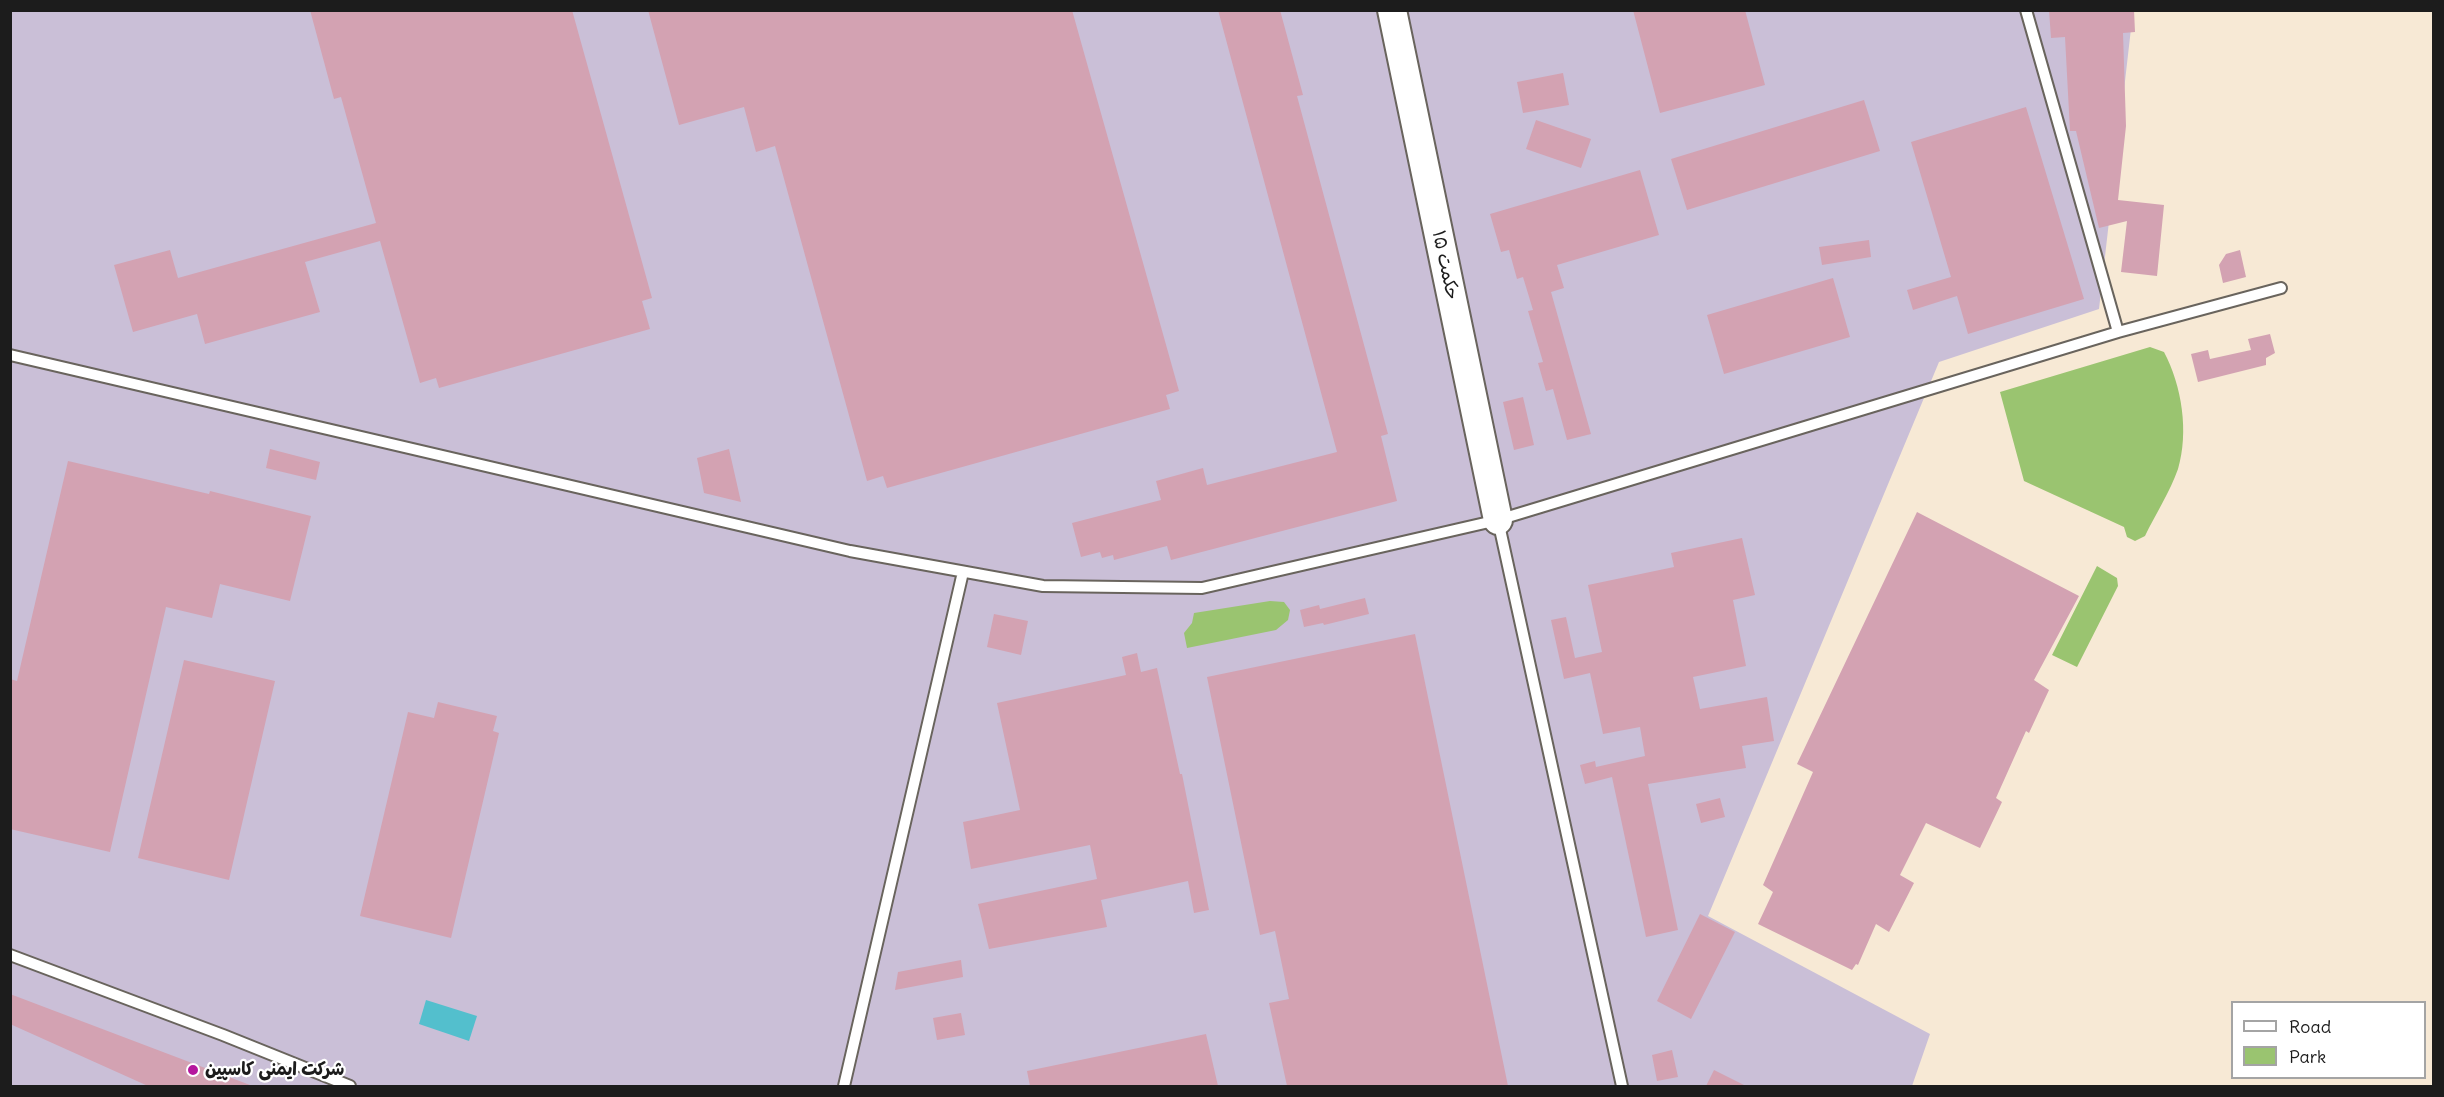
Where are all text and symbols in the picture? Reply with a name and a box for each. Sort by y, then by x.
street label: حکمت ۱۵ [1427,228,1463,302]
legend [2231,1001,2426,1079]
text: Road [2289,1015,2331,1038]
text: Park [2289,1045,2326,1068]
place label: شرکت ایمنی کاسپین [205,1059,344,1081]
marker: شرکت ایمنی کاسپین [186,1063,200,1077]

